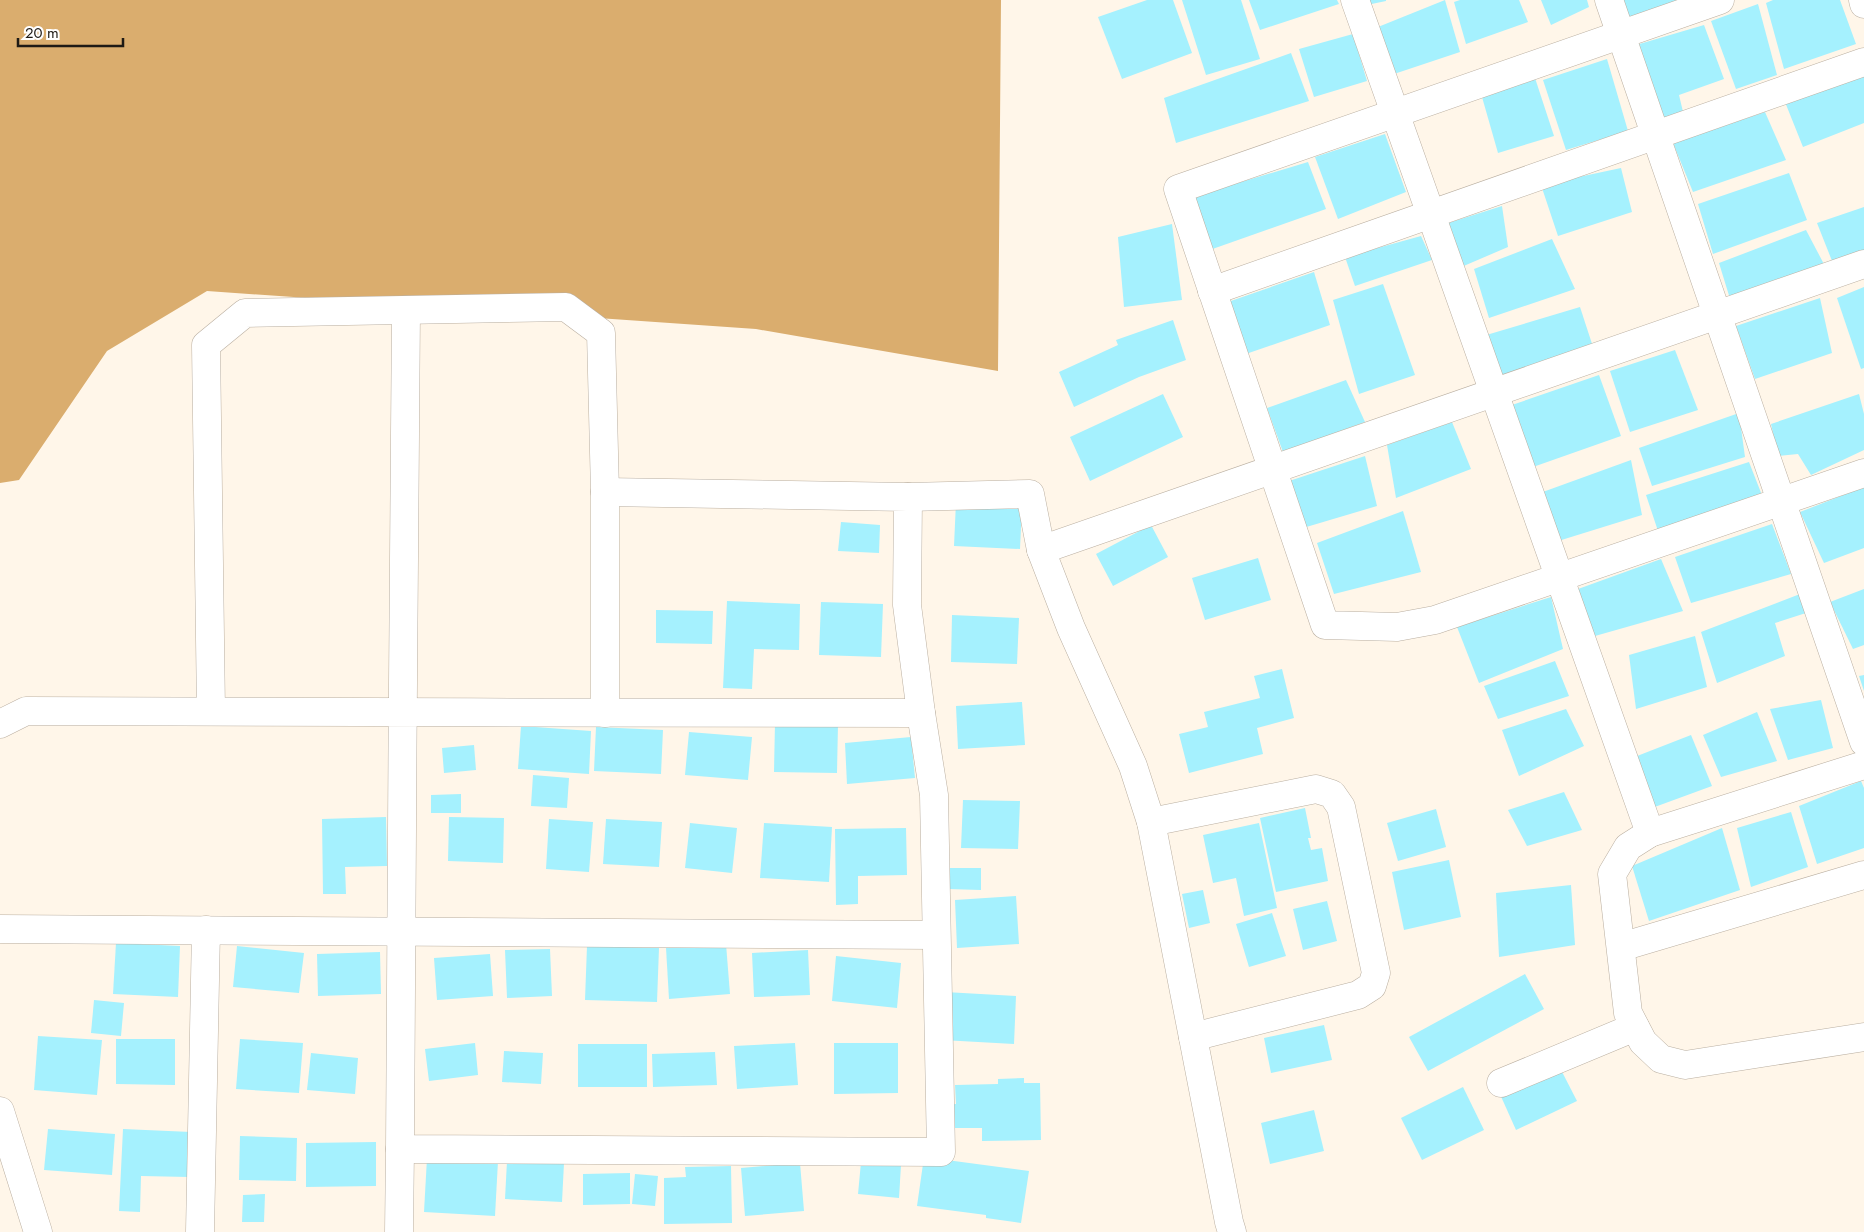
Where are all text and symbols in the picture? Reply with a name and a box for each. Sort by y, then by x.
scale bar [18,15,122,47]
text: 20 m [25,22,59,44]

